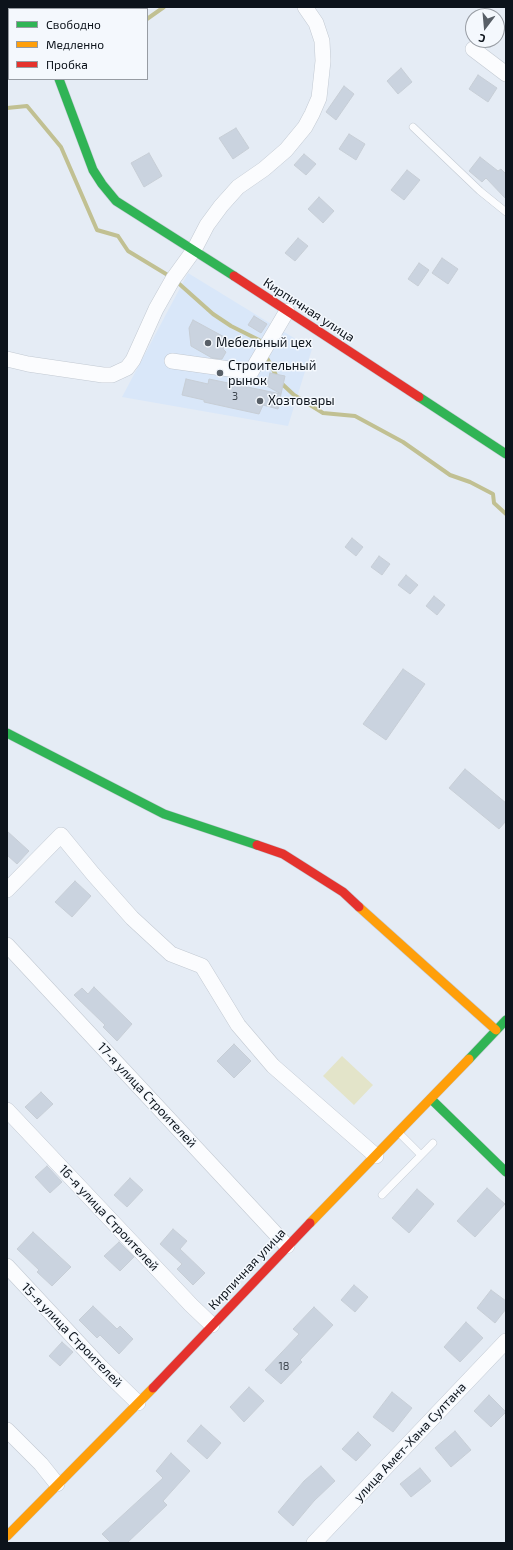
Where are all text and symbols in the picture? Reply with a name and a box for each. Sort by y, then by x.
legend [8,8,148,80]
north arrow [465,8,505,48]
text: Свободно [46,17,101,31]
text: С [477,32,487,46]
text: Медленно [46,37,104,51]
text: Пробка [46,57,88,71]
street label: Кирпичная улица [260,275,358,345]
place label: Мебельный цех [216,335,312,351]
marker: Мебельный цех [203,338,213,348]
place label: Строительный рынок [228,358,316,389]
marker: Строительный рынок [215,368,225,378]
house number: 3 [232,389,238,403]
place label: Хозтовары [268,393,335,409]
marker: Хозтовары [255,396,265,406]
street label: 17-я улица Строителей [94,1039,200,1151]
street label: 16-я улица Строителей [56,1162,162,1274]
street label: Кирпичная улица [205,1225,289,1313]
street label: 15-я улица Строителей [18,1280,126,1390]
house number: 18 [278,1359,290,1373]
street label: улица Амет-Хана Султана [351,1379,469,1505]

